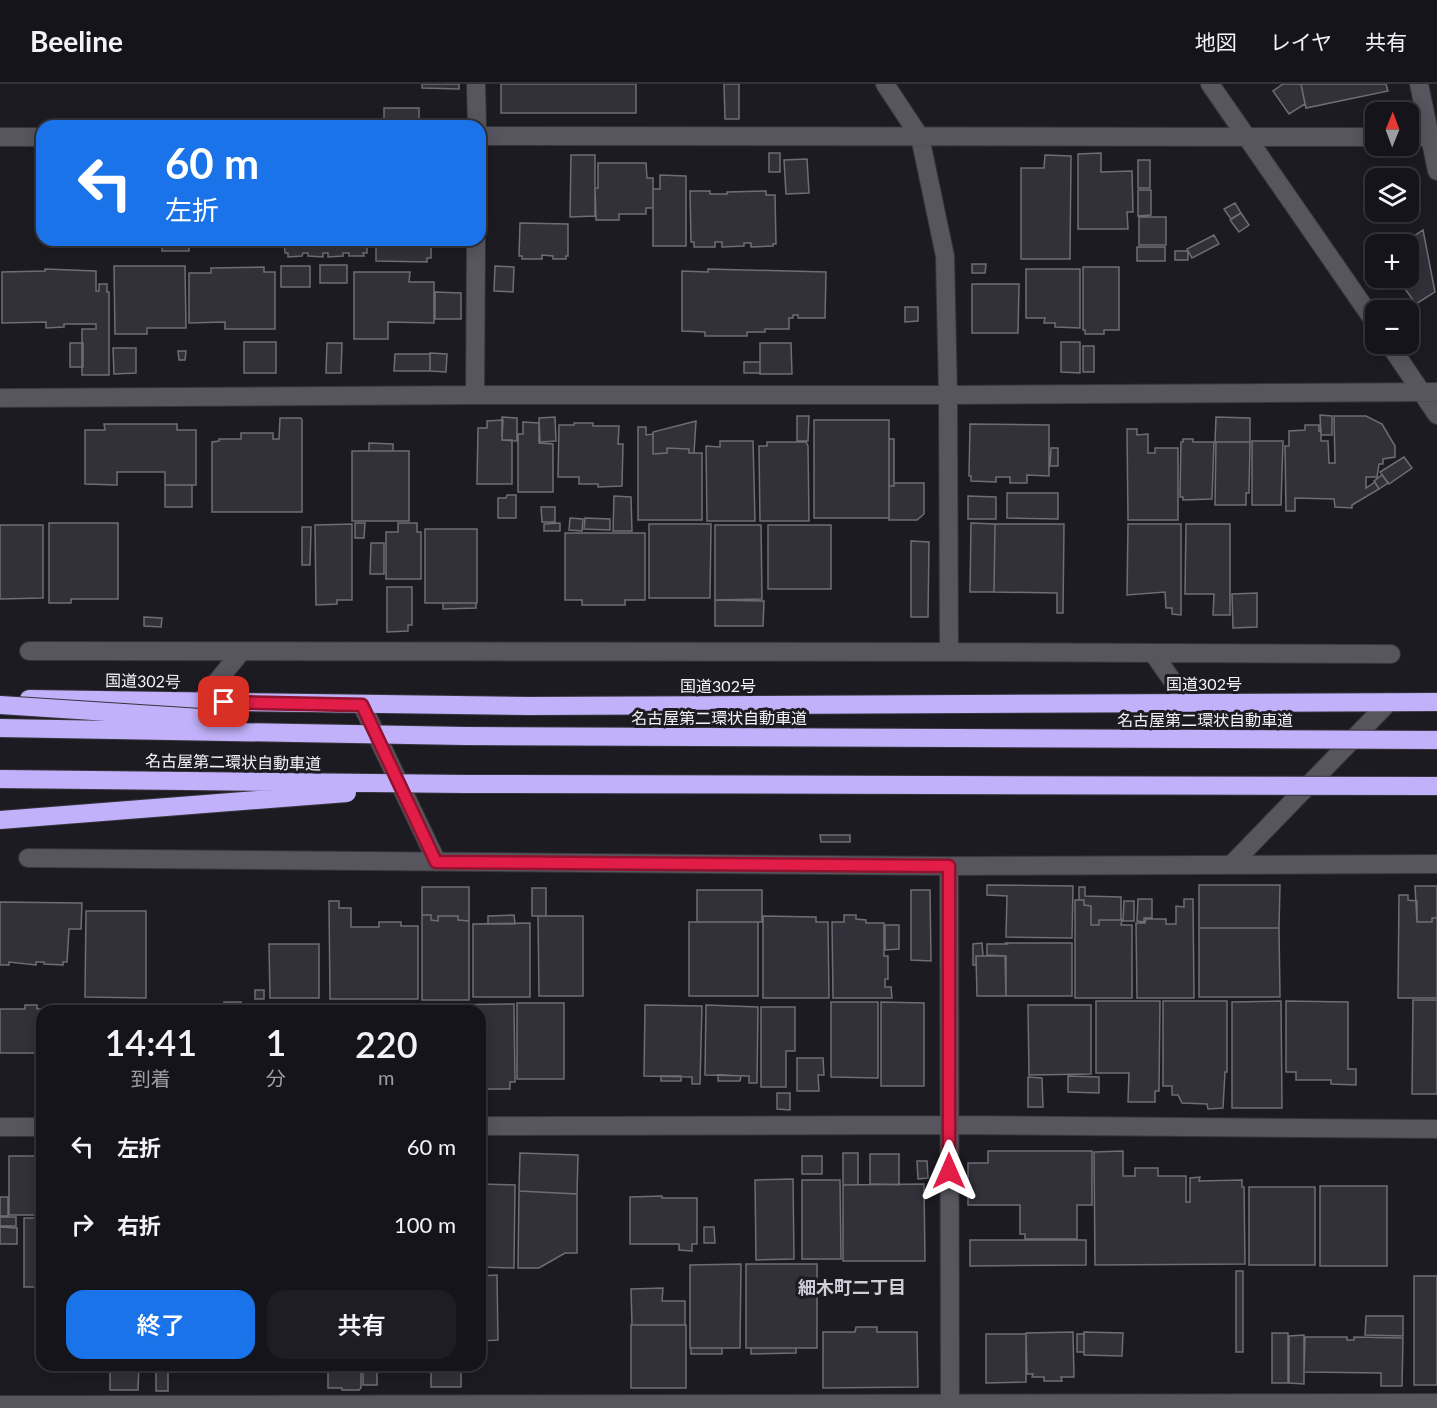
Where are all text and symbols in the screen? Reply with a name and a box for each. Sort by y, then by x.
text: Beeline [30,24,123,58]
text: 地図 [1195,29,1237,54]
text: レイヤ [1270,29,1332,54]
text: 共有 [1365,29,1407,54]
north arrow [1365,102,1419,156]
map controls [1365,102,1419,354]
text: 60 m [165,138,259,188]
icon: left [66,144,144,222]
button: layers [1365,168,1419,222]
text: 左折 [165,193,219,226]
button: + [1365,234,1419,288]
button: − [1365,300,1419,354]
street label: 国道302号 [105,670,181,691]
street label: 国道302号 [1166,674,1242,693]
pin [198,676,249,727]
street label: 国道302号 [680,676,756,695]
icon: arrive [207,685,240,718]
street label: 名古屋第二環状自動車道 [631,708,807,727]
street label: 名古屋第二環状自動車道 [1117,710,1293,729]
street label: 名古屋第二環状自動車道 [145,750,321,773]
text: 14:41 [104,1020,197,1064]
text: 1 [266,1020,286,1064]
text: 220 [355,1022,418,1066]
text: m [378,1065,394,1089]
text: 到着 [131,1066,171,1090]
text: 分 [266,1066,286,1090]
icon: left [66,1130,99,1163]
text: 60 m [407,1133,456,1160]
text: 左折 [117,1134,161,1161]
position arrow [917,1139,981,1203]
icon: right [66,1208,99,1241]
text: 100 m [394,1211,456,1238]
text: 右折 [117,1212,161,1239]
district label: 細木町二丁目 [798,1276,906,1298]
button: 終了 [66,1290,255,1359]
button: 共有 [267,1290,456,1359]

